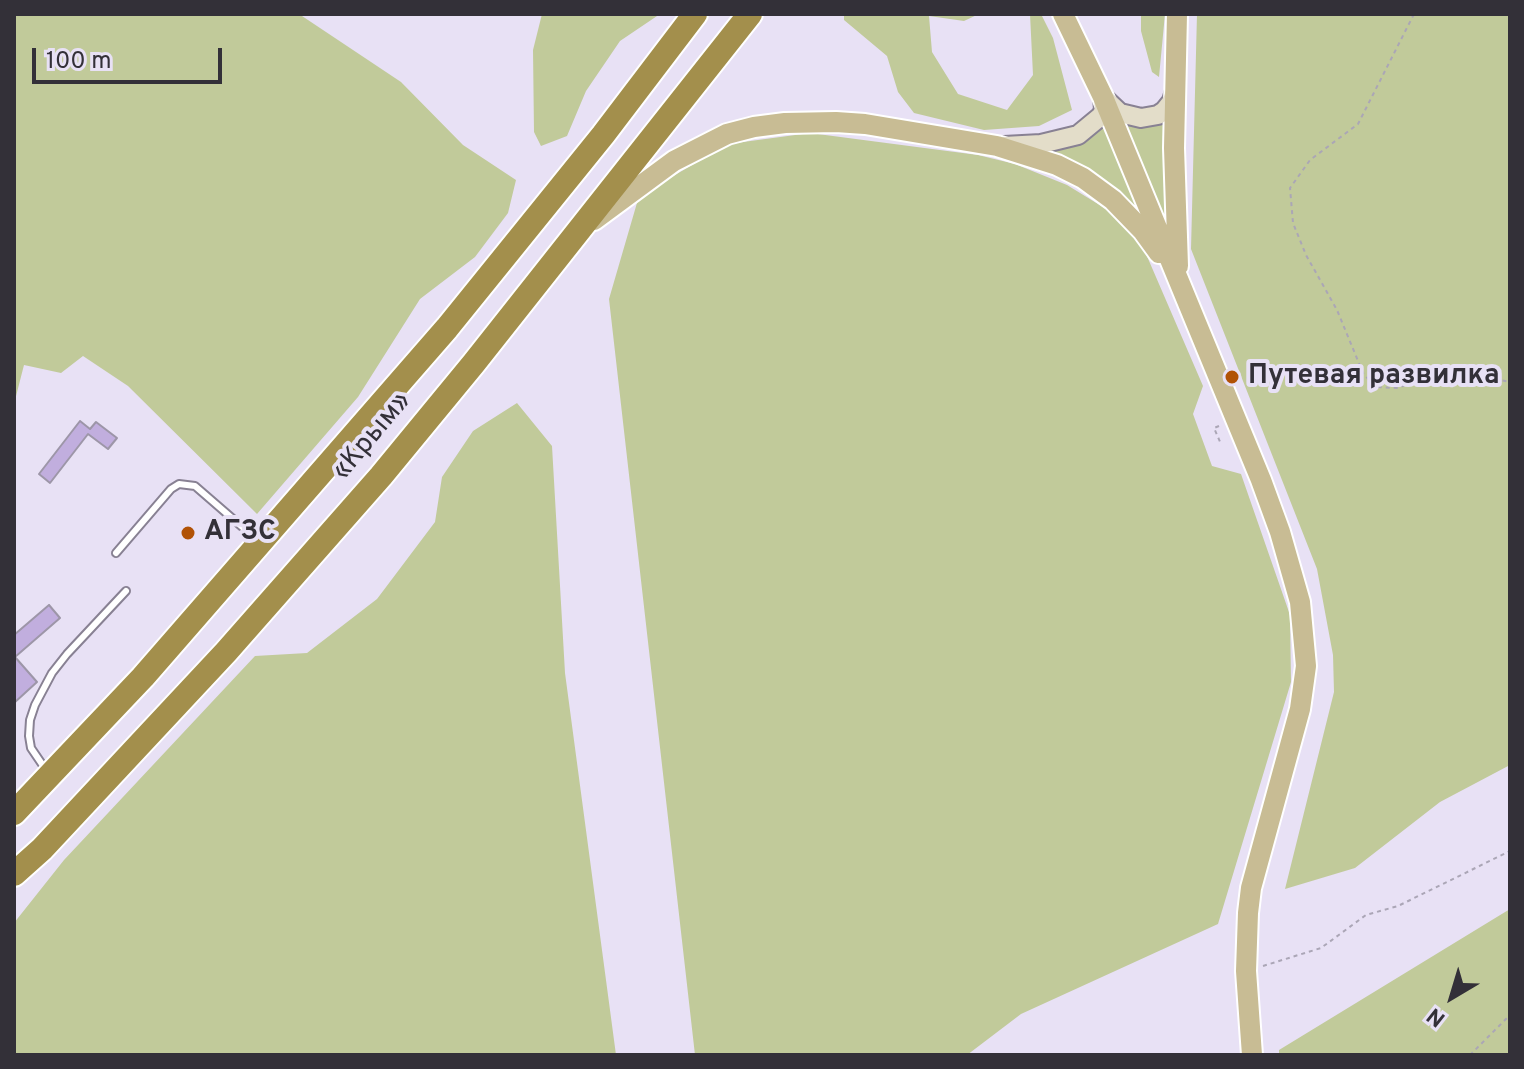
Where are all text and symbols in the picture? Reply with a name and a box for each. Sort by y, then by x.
scale bar [36,32,226,82]
text: 100 m [46,47,112,77]
place label: Путевая развилка [1248,360,1499,394]
marker: Путевая развилка [1223,368,1241,386]
street label: «Крым» [326,386,420,488]
place label: АГЗС [204,516,276,550]
marker: АГЗС [179,524,197,542]
north arrow [1412,957,1492,1037]
text: N [1422,1001,1451,1032]

